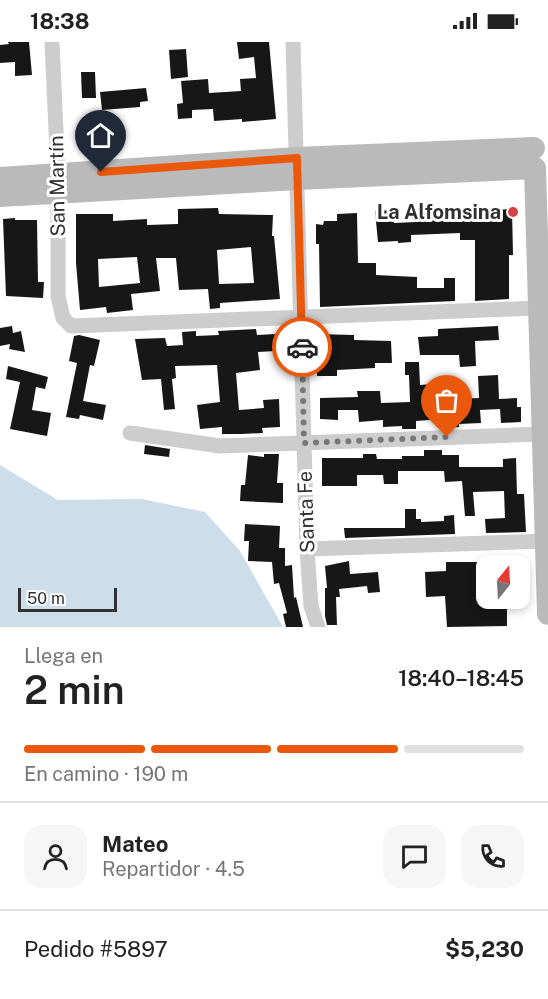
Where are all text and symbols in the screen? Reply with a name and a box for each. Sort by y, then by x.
text: 18:38 [30,8,89,34]
pin [75,110,126,172]
icon: home [84,119,117,152]
street label: San Martín [44,135,70,237]
place label: La Alfomsina [377,200,501,224]
marker: La Alfomsina [506,205,520,219]
courier [272,317,332,377]
icon: car [286,331,319,364]
pin [421,375,472,437]
icon: bag [430,384,463,417]
street label: Santa Fe [293,471,319,553]
north arrow [476,555,530,609]
map controls [476,555,530,609]
scale bar [18,585,117,612]
text: 50 m [27,589,65,608]
text: Llega en [24,644,103,668]
text: 18:40–18:45 [398,665,524,691]
text: 2 min [24,667,125,713]
text: En camino · 190 m [24,762,188,786]
button: person [24,825,87,888]
button: chat [383,825,446,888]
button: phone [461,825,524,888]
text: Mateo [102,831,168,857]
text: Repartidor · 4.5 [102,857,245,881]
text: Pedido #5897 [24,936,168,962]
text: $5,230 [445,936,524,962]

